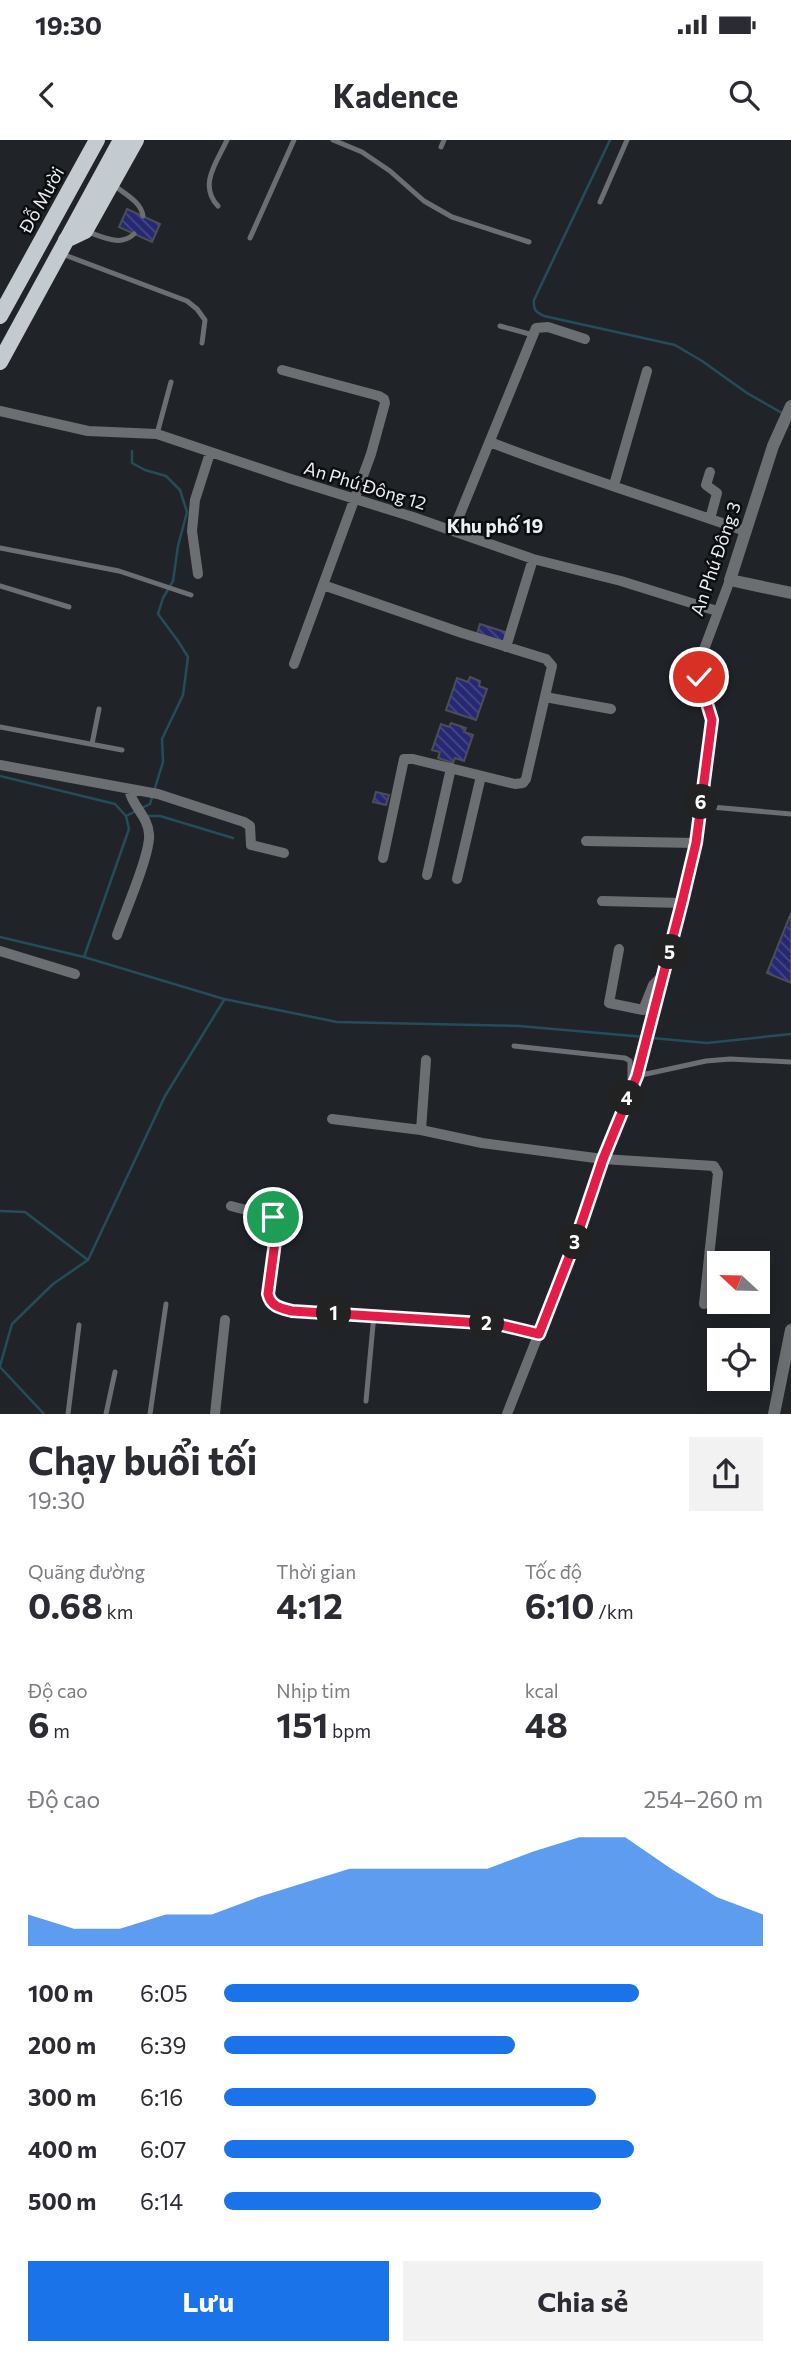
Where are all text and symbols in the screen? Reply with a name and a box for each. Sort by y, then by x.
text: 19:30 [35,9,102,40]
text: Kadence [333,75,458,115]
icon: back [28,76,66,114]
icon: search [725,76,763,114]
street label: Đỗ Mười [14,163,68,237]
street label: An Phú Đông 12 [302,456,429,514]
street label: An Phú Đông 3 [685,499,745,619]
district label: Khu phố 19 [447,514,543,537]
pin [669,647,729,707]
icon: check [680,658,718,696]
pin: 6 [684,784,718,820]
text: 6 [695,790,706,813]
pin: 5 [652,934,688,970]
text: 5 [664,940,675,963]
pin: 4 [610,1080,644,1116]
text: 4 [621,1086,632,1109]
pin [243,1187,303,1247]
icon: arrive [254,1198,292,1236]
pin: 3 [558,1224,592,1260]
text: 3 [569,1230,580,1253]
north arrow [707,1251,770,1314]
map controls [707,1251,770,1391]
pin: 1 [316,1296,352,1330]
text: 1 [329,1301,338,1324]
pin: 2 [470,1306,504,1340]
text: 2 [481,1311,492,1334]
button: locate [707,1328,770,1391]
text: Chạy buổi tối [28,1436,257,1483]
button: share [689,1437,763,1511]
text: 19:30 [28,1486,85,1514]
text: Quãng đường [28,1560,145,1583]
text: Thời gian [276,1560,356,1583]
text: Tốc độ [525,1560,582,1583]
text: 0.68 [28,1583,103,1626]
text: 4:12 [276,1583,343,1626]
text: 6:10 [525,1583,595,1626]
text: km [103,1600,133,1623]
text: /km [595,1600,634,1623]
text: Độ cao [28,1679,88,1702]
text: Nhịp tim [276,1679,351,1702]
text: kcal [525,1679,559,1702]
text: 6 [28,1702,50,1745]
text: 151 [276,1702,328,1745]
text: 48 [525,1702,568,1745]
text: m [50,1719,70,1742]
text: bpm [328,1719,371,1742]
text: Độ cao [28,1785,100,1813]
text: 254–260 m [644,1785,763,1813]
text: 100 m [28,1979,93,2007]
text: 6:05 [140,1979,188,2007]
text: 200 m [28,2031,96,2059]
text: 6:39 [140,2031,186,2059]
text: 300 m [28,2083,96,2111]
text: 6:16 [140,2083,183,2111]
text: 400 m [28,2135,97,2163]
text: 6:07 [140,2135,186,2163]
text: 500 m [28,2187,96,2215]
text: 6:14 [140,2187,183,2215]
button: Lưu [28,2261,389,2341]
button: Chia sẻ [403,2261,763,2341]

